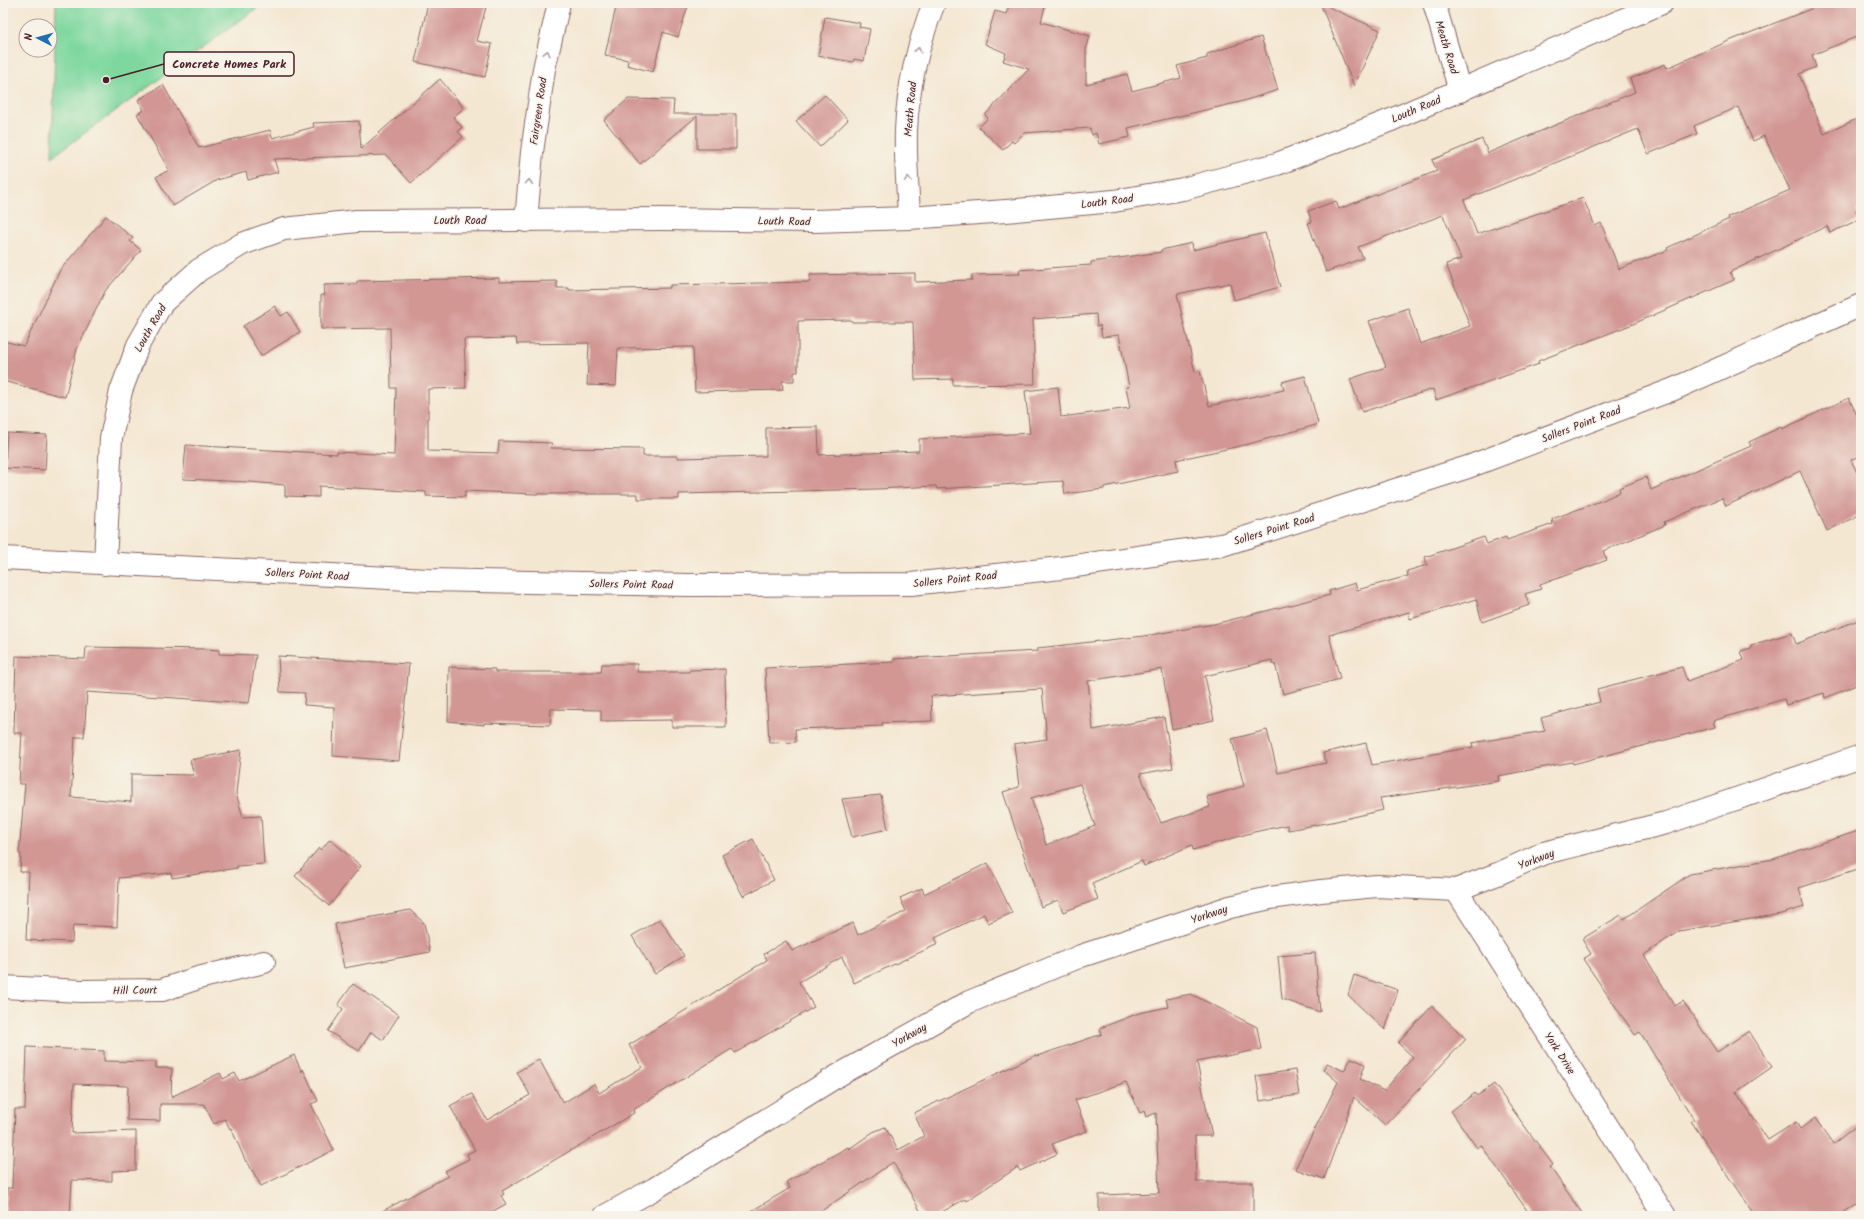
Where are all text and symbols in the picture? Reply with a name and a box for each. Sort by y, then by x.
north arrow [18,18,58,58]
street label: Meath Road [1429,18,1463,77]
text: N [20,33,38,41]
one-way arrow [913,47,922,54]
one-way arrow [543,50,551,57]
callout: Concrete Homes Park [164,52,294,76]
text: Concrete Homes Park [172,55,287,74]
street label: Fairgreen Road [525,76,553,146]
street label: Meath Road [900,80,922,137]
street label: Louth Road [1389,91,1445,129]
one-way arrow [904,176,912,182]
one-way arrow [525,179,534,185]
street label: Louth Road [1080,190,1135,214]
street label: Louth Road [434,212,487,230]
street label: Louth Road [757,213,811,231]
street label: Louth Road [130,301,172,356]
street label: Sollers Point Road [1539,401,1624,448]
street label: Sollers Point Road [1231,509,1318,551]
street label: Sollers Point Road [265,564,350,586]
street label: Sollers Point Road [912,567,998,593]
street label: Sollers Point Road [589,575,674,595]
street label: Yorkway [1515,844,1558,875]
street label: Yorkway [1189,900,1231,929]
street label: Hill Court [113,982,158,1000]
street label: Yorkway [889,1018,931,1053]
street label: York Drive [1539,1029,1580,1078]

